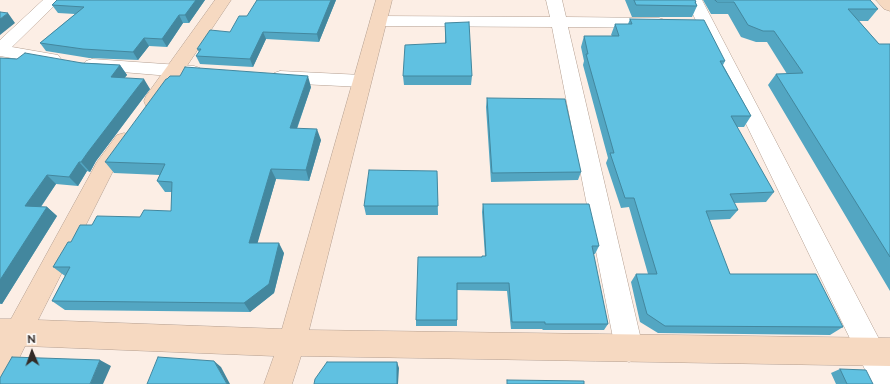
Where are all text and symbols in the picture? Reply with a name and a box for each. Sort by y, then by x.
north arrow [12,332,52,372]
text: N [27,333,36,346]

